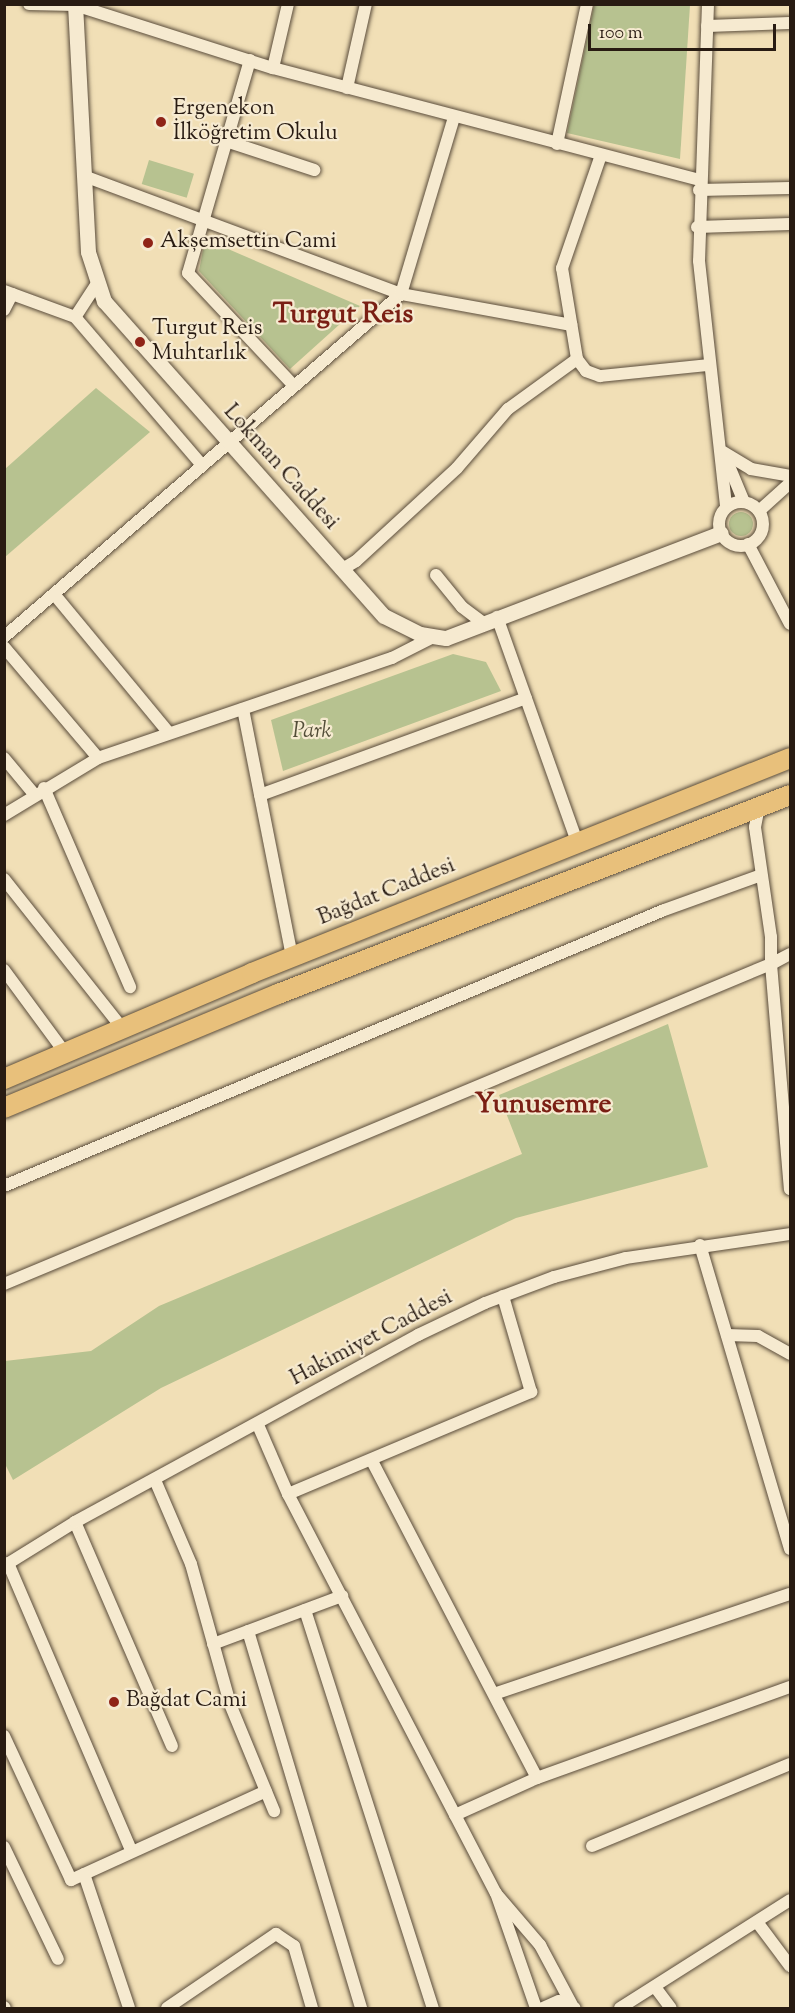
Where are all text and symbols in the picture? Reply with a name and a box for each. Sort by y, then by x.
scale bar [591,12,778,50]
text: 100 m [599,21,643,47]
place label: Ergenekon İlköğretim Okulu [173,96,338,148]
marker: Ergenekon İlköğretim Okulu [154,115,168,129]
place label: Akşemsettin Cami [160,230,337,256]
marker: Akşemsettin Cami [141,236,155,250]
district label: Turgut Reis [273,298,413,332]
place label: Turgut Reis Muhtarlık [152,316,262,368]
marker: Turgut Reis Muhtarlık [133,335,147,349]
street label: Lokman Caddesi [217,400,343,536]
park label: Park [292,720,332,746]
street label: Bağdat Caddesi [315,853,459,933]
district label: Yunusemre [474,1088,612,1122]
street label: Hakimiyet Caddesi [286,1285,458,1393]
place label: Bağdat Cami [126,1689,247,1715]
marker: Bağdat Cami [107,1695,121,1709]

